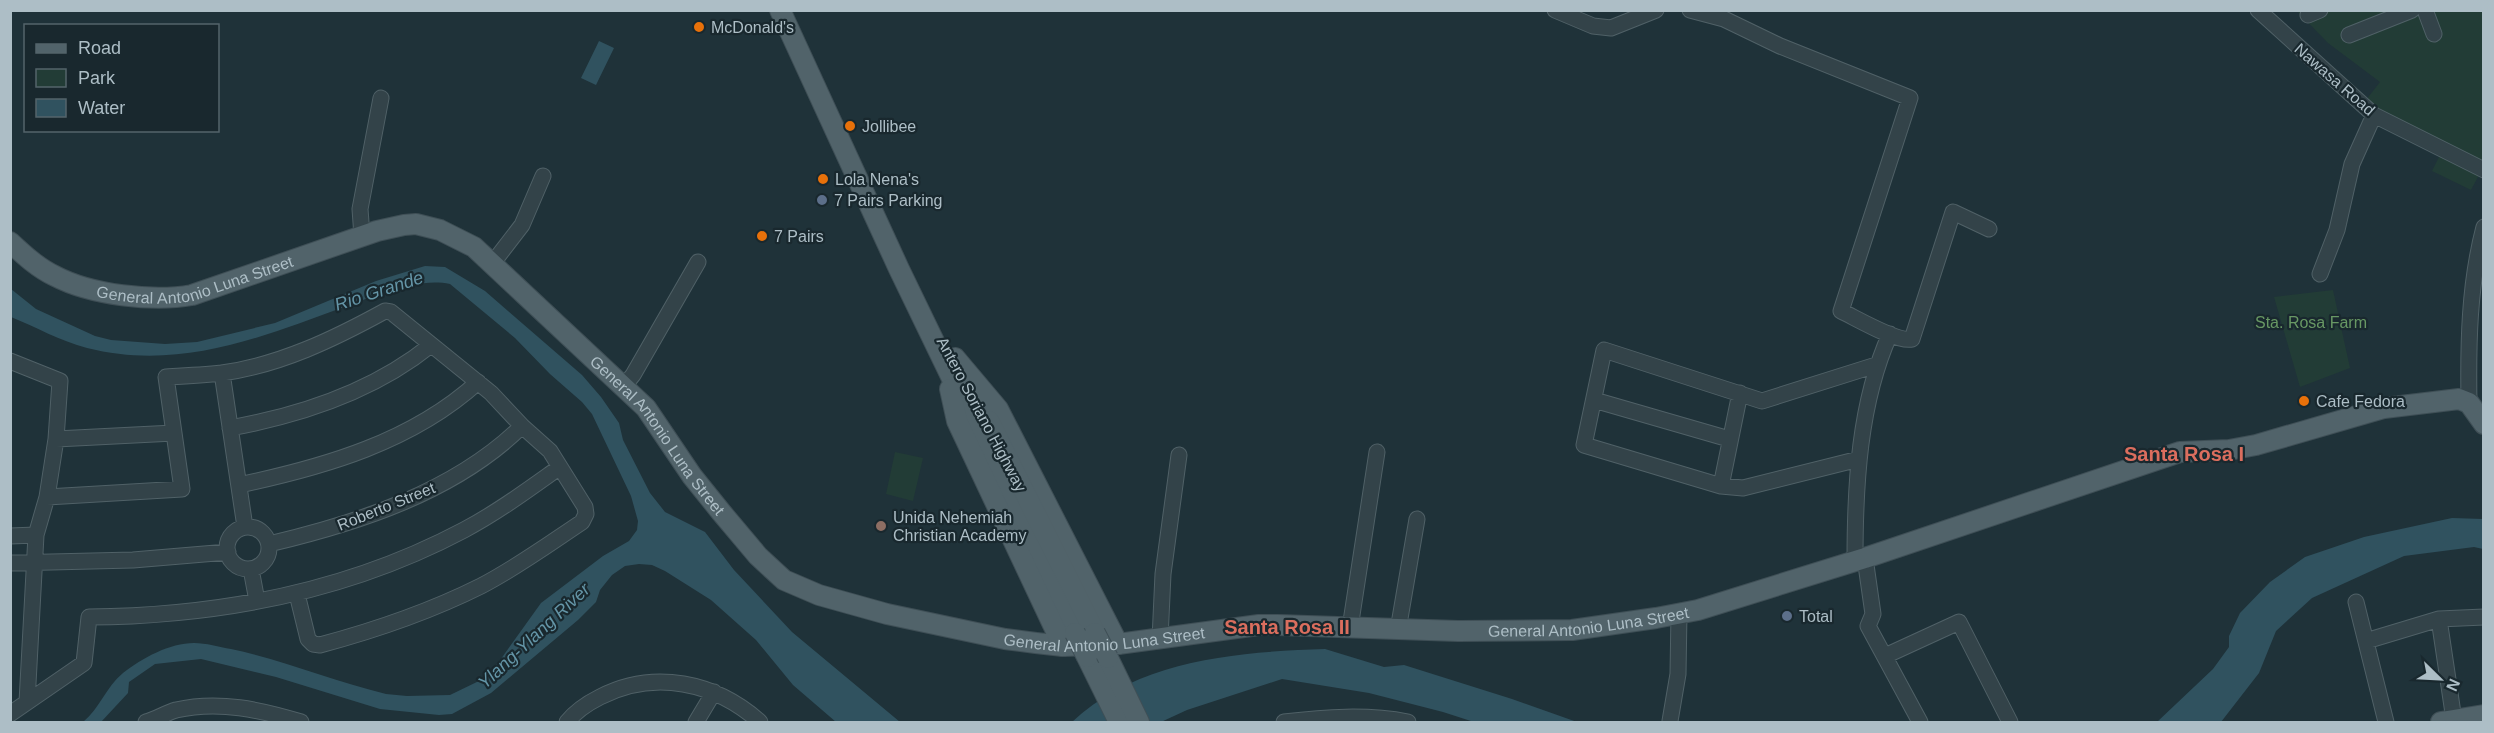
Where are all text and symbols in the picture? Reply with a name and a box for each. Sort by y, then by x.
place label: McDonald's [711,19,794,36]
marker: McDonald's [692,20,706,34]
legend [24,24,219,132]
text: Road [78,38,121,58]
street label: Nawasa Road [2291,40,2378,119]
text: Park [78,68,116,88]
text: Water [78,98,125,118]
place label: Jollibee [862,118,916,135]
marker: Jollibee [843,119,857,133]
place label: Lola Nena's [835,171,919,188]
marker: Lola Nena's [816,172,830,186]
place label: 7 Pairs Parking [834,192,943,209]
marker: 7 Pairs Parking [815,193,829,207]
place label: 7 Pairs [774,228,824,245]
marker: 7 Pairs [755,229,769,243]
street label: General Antonio Luna Street [95,253,296,307]
water label: Rio Grande [332,267,426,315]
park label: Sta. Rosa Farm [2255,314,2367,331]
street label: Antero Soriano Highway [934,334,1030,494]
street label: General Antonio Luna Street [587,352,728,519]
place label: Cafe Fedora [2316,393,2405,410]
marker: Cafe Fedora [2297,394,2311,408]
district label: Santa Rosa I [2124,443,2244,465]
street label: Roberto Street [335,479,438,534]
place label: Unida Nehemiah Christian Academy [893,509,1026,544]
marker: Unida Nehemiah Christian Academy [874,519,888,533]
water label: Ylang-Ylang River [474,579,595,693]
street label: General Antonio Luna Street [1488,604,1691,640]
place label: Total [1799,608,1833,625]
marker: Total [1780,609,1794,623]
district label: Santa Rosa II [1224,616,1350,638]
street label: General Antonio Luna Street [1003,624,1206,655]
north arrow [2410,649,2470,709]
text: N [2443,676,2463,694]

